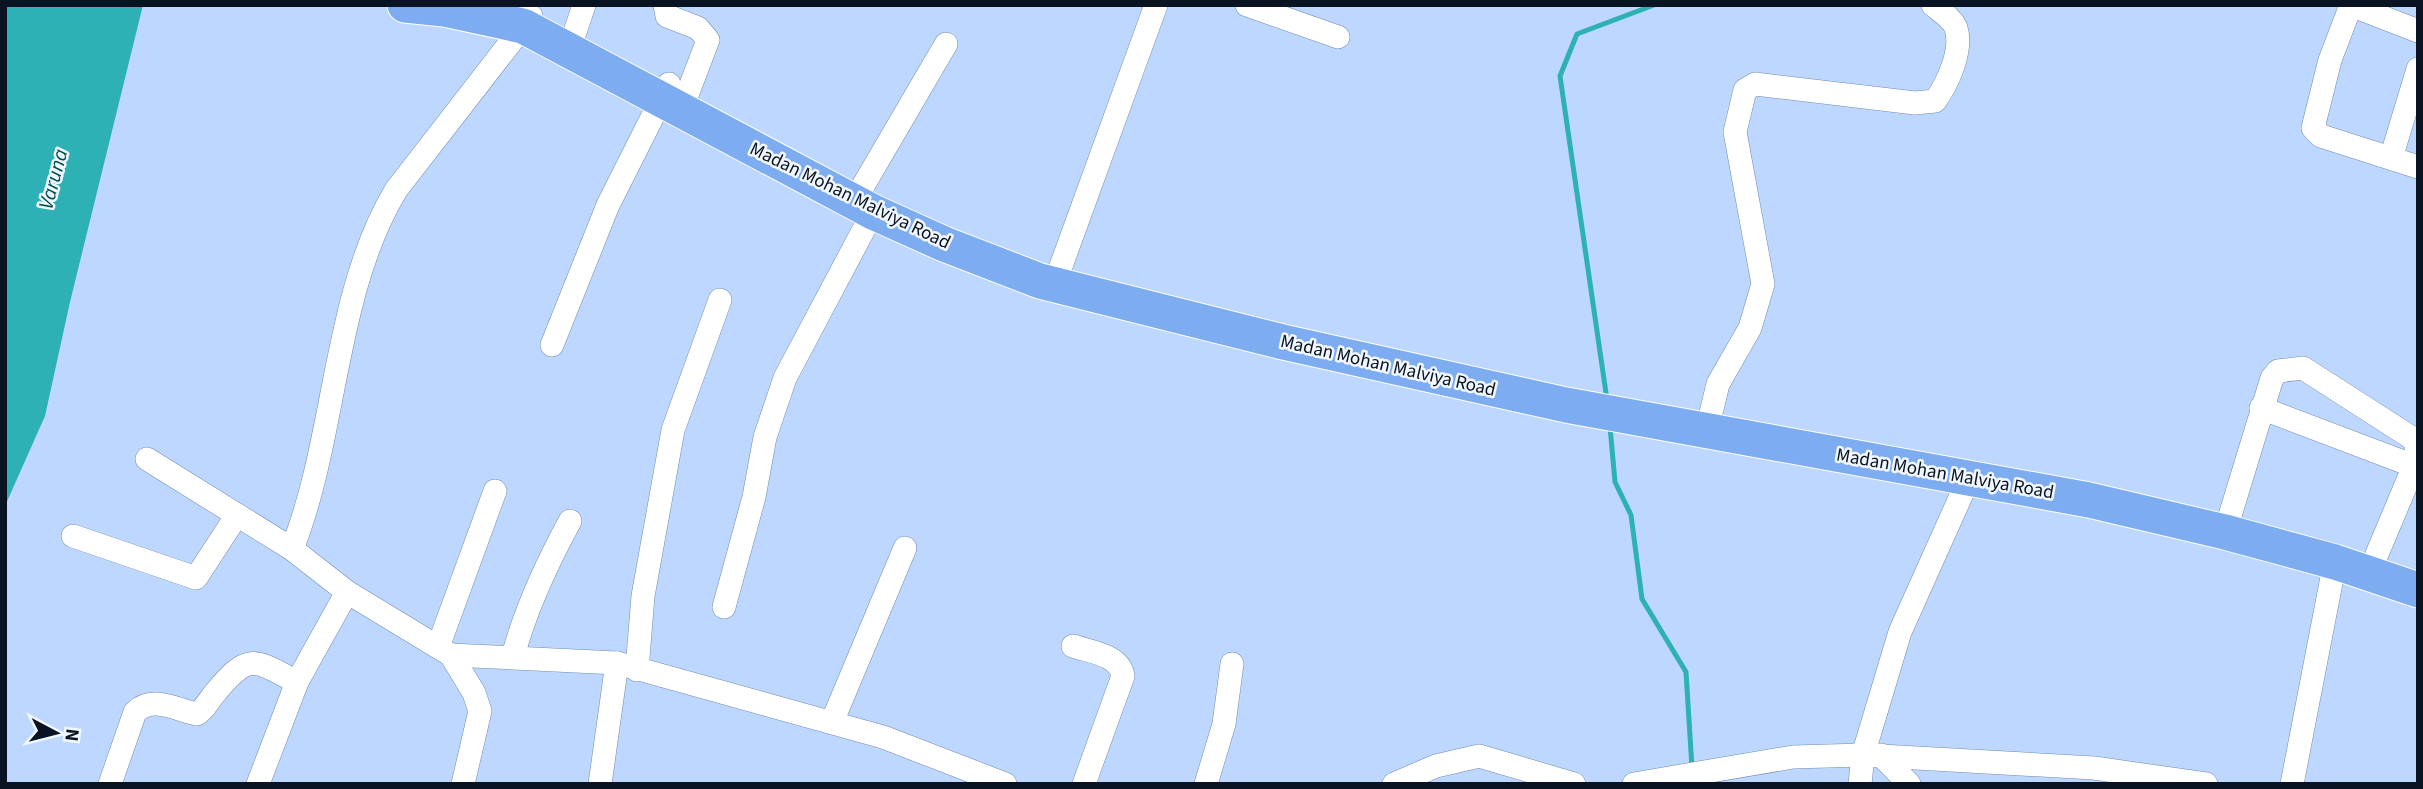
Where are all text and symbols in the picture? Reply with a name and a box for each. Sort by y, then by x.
street label: Madan Mohan Malviya Road [745,136,955,256]
water label: Varuna [31,145,75,213]
street label: Madan Mohan Malviya Road [1278,328,1498,404]
street label: Madan Mohan Malviya Road [1834,442,2056,506]
north arrow [21,698,91,768]
text: N [57,727,86,743]

